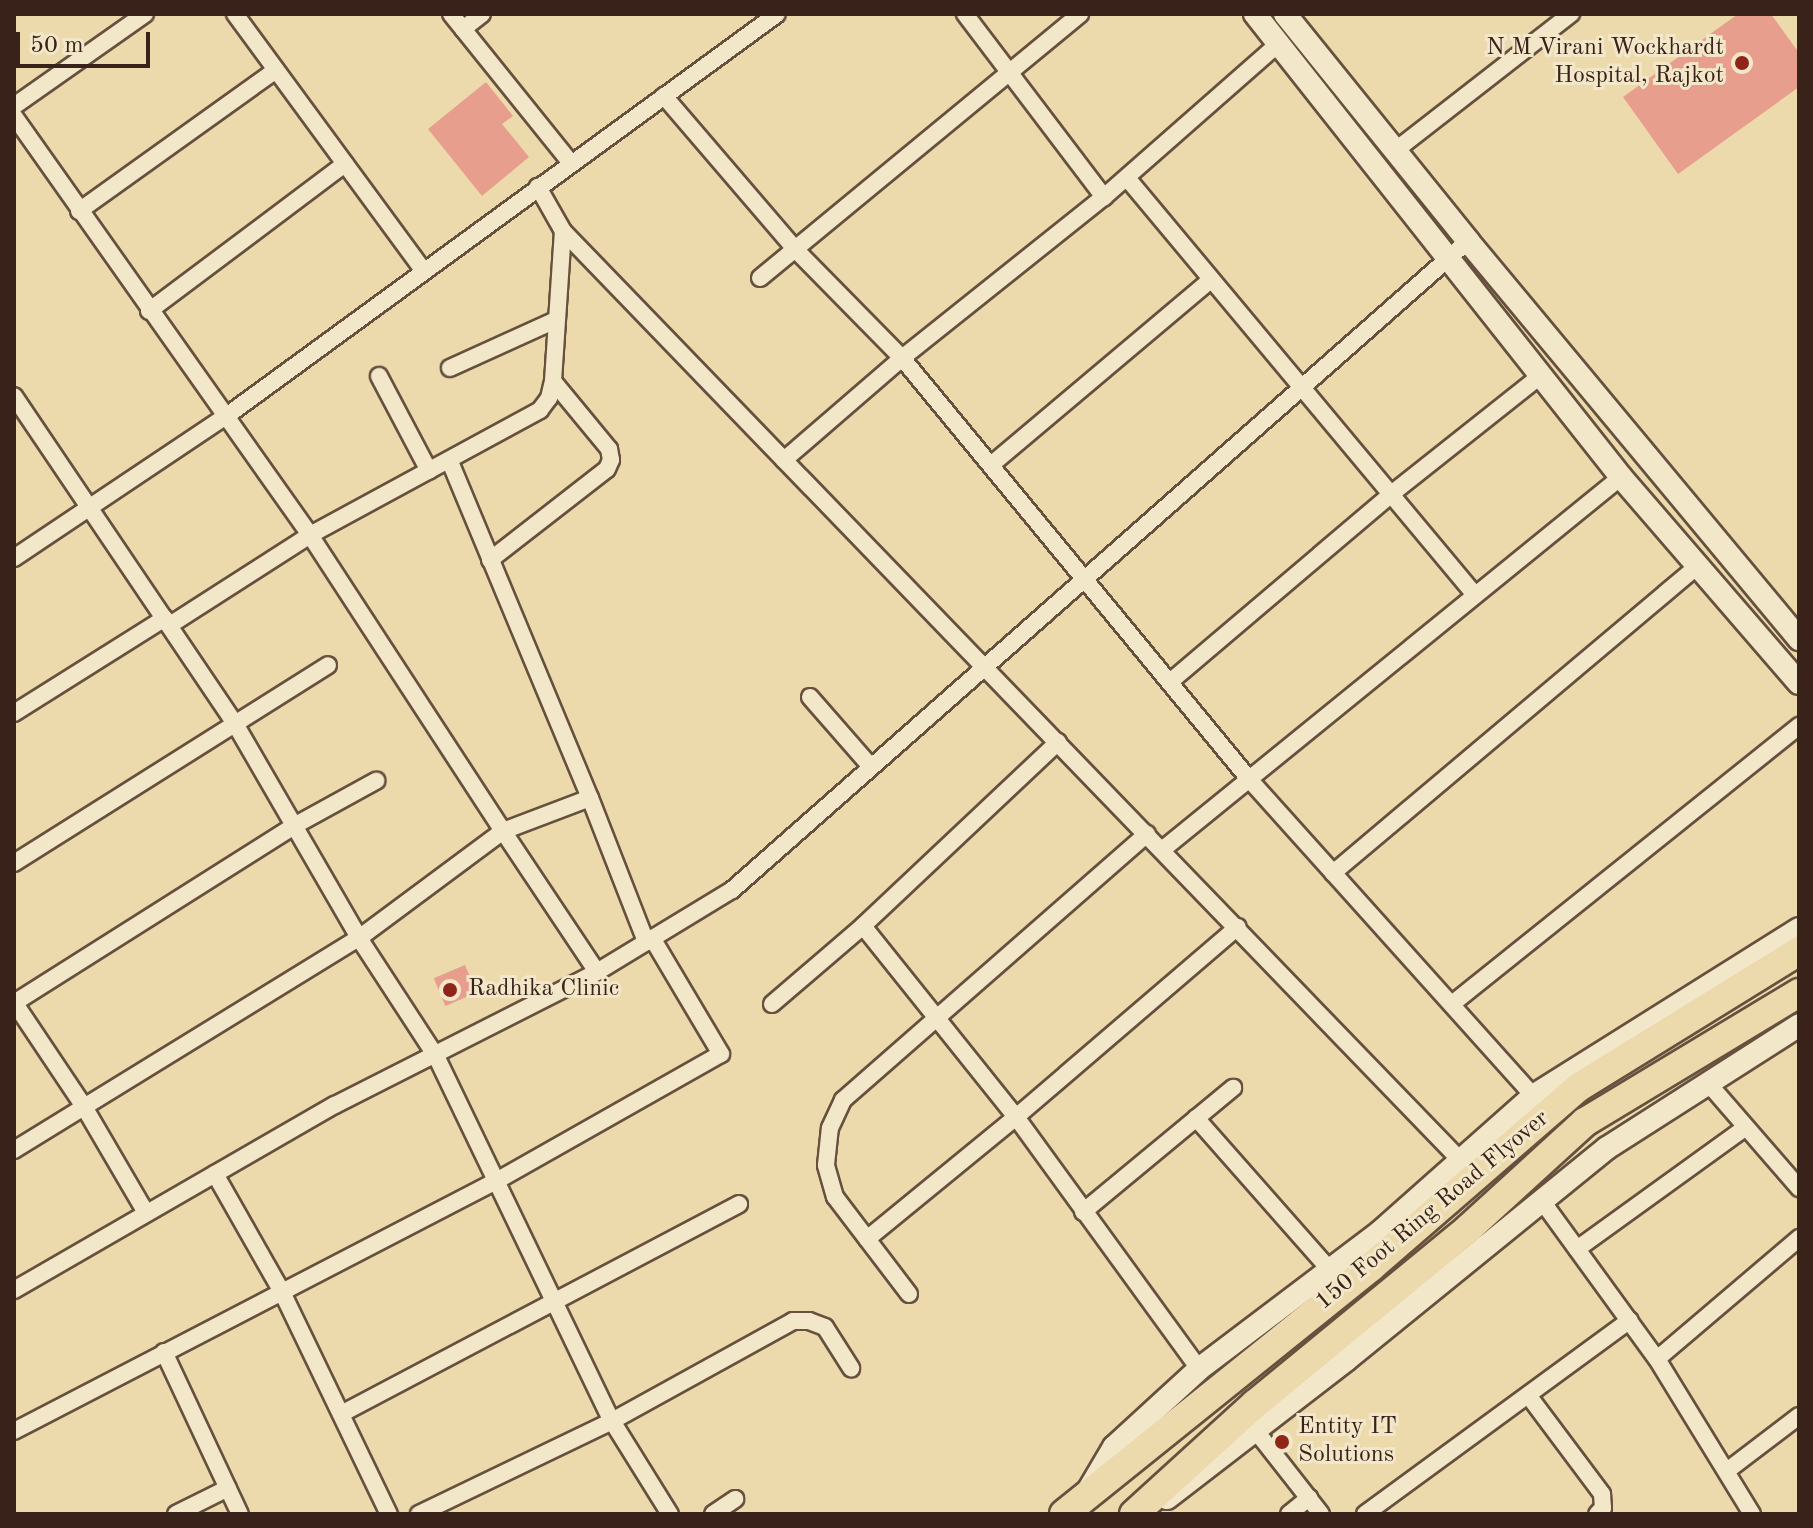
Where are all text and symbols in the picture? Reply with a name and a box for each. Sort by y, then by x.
scale bar [20,16,154,66]
text: 50 m [30,34,84,58]
place label: N M Virani Wockhardt Hospital, Rajkot [1486,35,1724,91]
marker: N M Virani Wockhardt Hospital, Rajkot [1731,52,1753,74]
place label: Radhika Clinic [468,976,619,1004]
marker: Radhika Clinic [439,979,461,1001]
street label: 150 Foot Ring Road Flyover [1310,1105,1556,1317]
place label: Entity IT Solutions [1298,1414,1397,1470]
marker: Entity IT Solutions [1273,1433,1291,1451]

